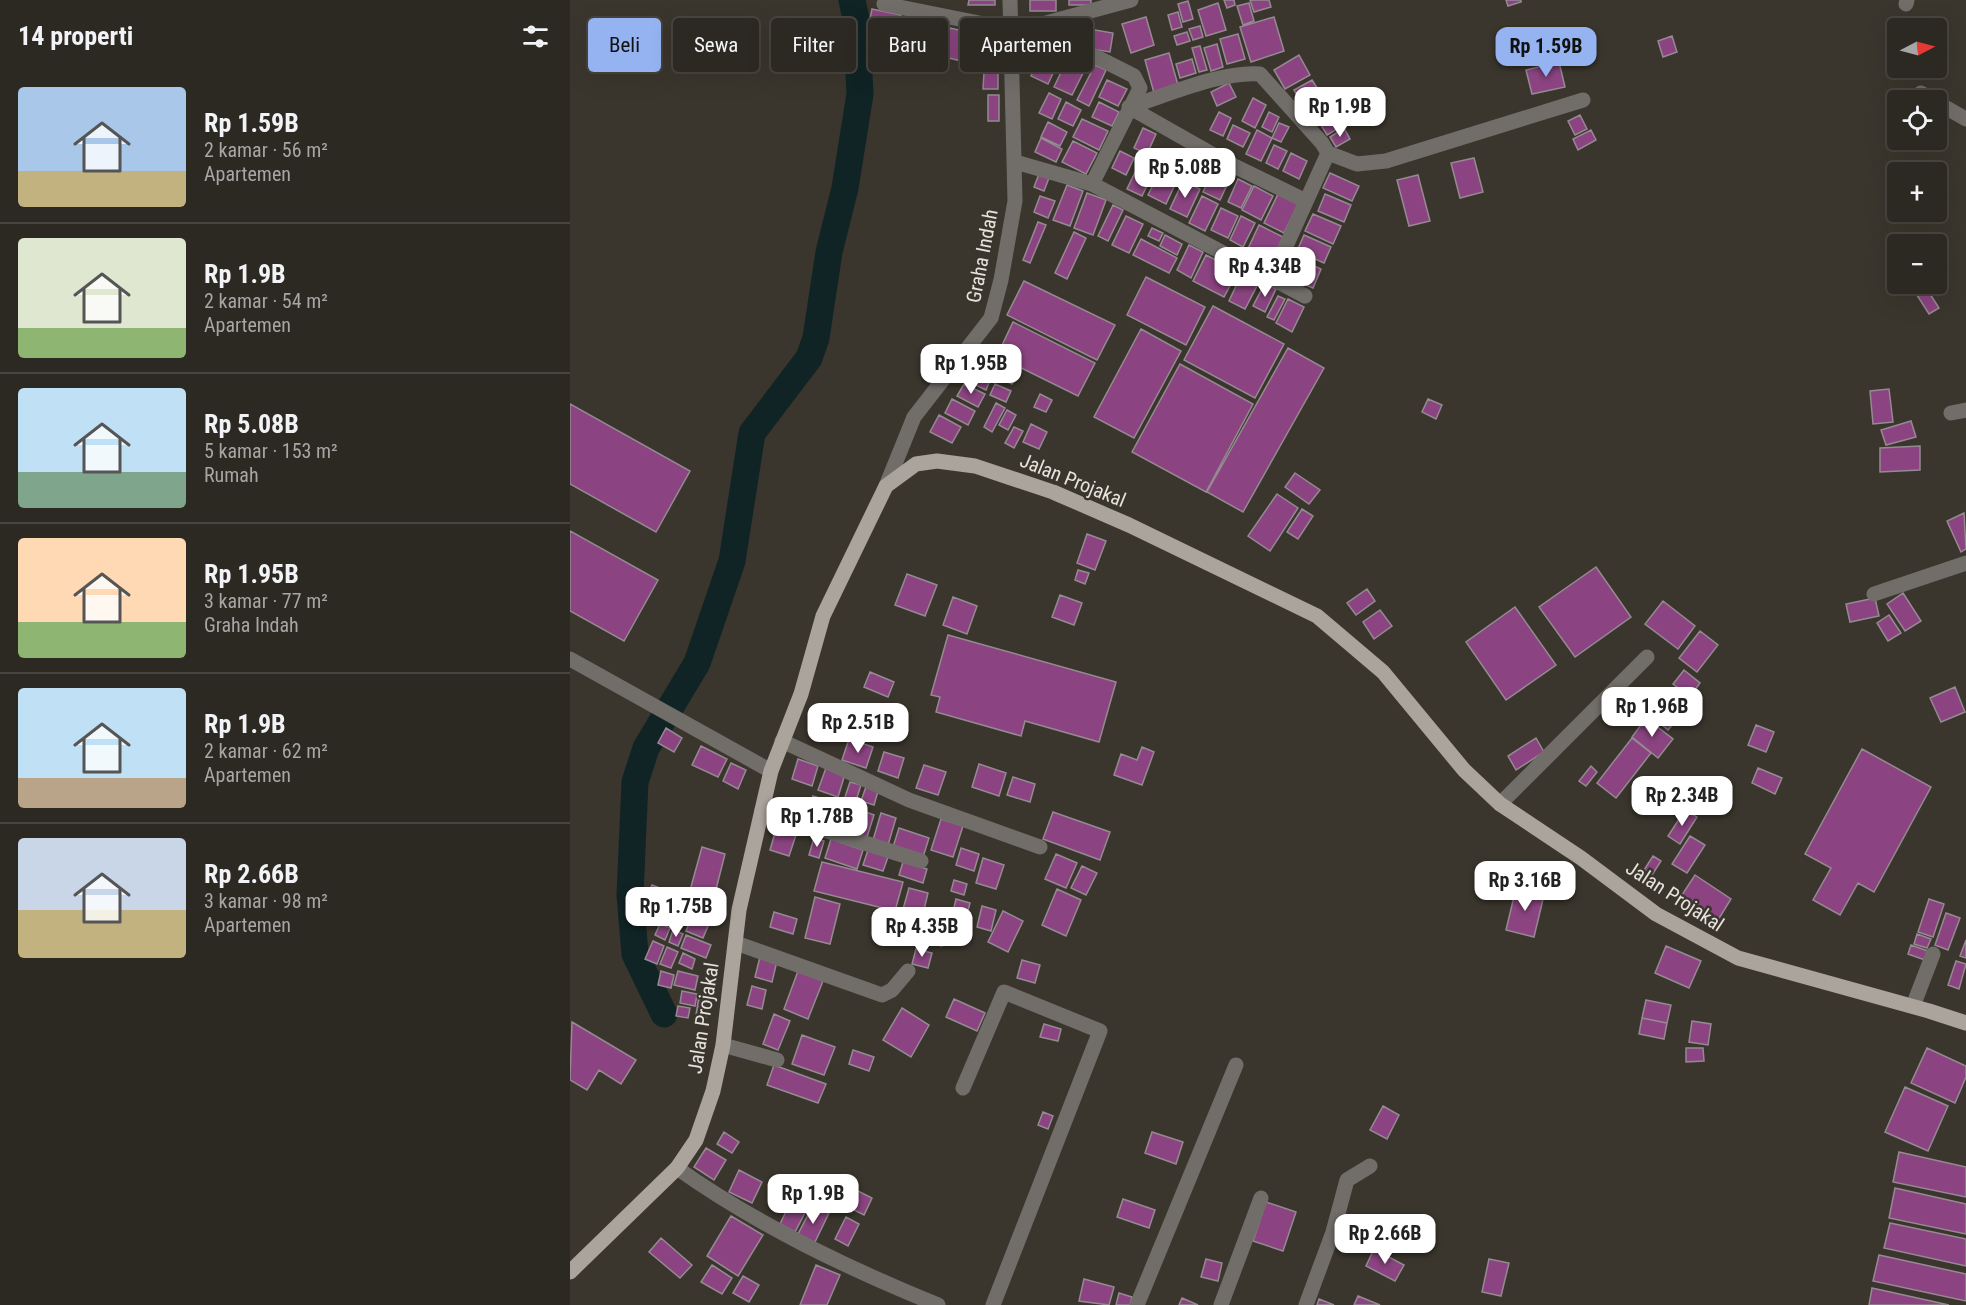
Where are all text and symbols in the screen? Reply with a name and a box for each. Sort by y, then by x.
chip: Beli [588,18,661,72]
chip: Sewa [673,18,759,72]
chip: Filter [771,18,856,72]
chip: Baru [868,18,948,72]
chip: Apartemen [960,18,1093,72]
north arrow [1887,18,1947,78]
map controls [1887,18,1947,294]
icon: filters [519,20,552,53]
text: 14 properti [18,21,133,51]
pin: Rp 1.59B [1484,27,1608,78]
text: Rp 1.59B [1510,34,1582,58]
pin: Rp 1.9B [1285,87,1395,138]
button: locate [1887,90,1947,150]
text: Rp 1.9B [1309,94,1371,118]
text: Rp 1.59B [204,108,299,138]
icon: home [66,111,138,183]
text: 2 kamar · 56 m² [204,138,328,162]
pin: Rp 5.08B [1123,148,1247,199]
text: Rp 5.08B [1149,155,1221,179]
text: Apartemen [204,162,291,186]
button: + [1887,162,1947,222]
street label: Graha Indah [961,207,1003,305]
button: − [1887,234,1947,294]
pin: Rp 4.34B [1203,247,1327,298]
text: Rp 4.34B [1229,254,1301,278]
text: Rp 1.9B [204,259,286,289]
icon: home [66,262,138,334]
text: 2 kamar · 54 m² [204,289,328,313]
text: Apartemen [204,313,291,337]
pin: Rp 1.95B [909,344,1033,395]
text: Rp 1.95B [935,351,1007,375]
text: Rp 5.08B [204,409,299,439]
icon: home [66,412,138,484]
text: 5 kamar · 153 m² [204,439,338,463]
street label: Jalan Projakal [1017,448,1129,512]
text: Rumah [204,463,259,487]
text: Rp 1.95B [204,559,299,589]
icon: home [66,562,138,634]
text: 3 kamar · 77 m² [204,589,328,613]
text: Graha Indah [204,613,299,637]
pin: Rp 1.96B [1590,687,1714,738]
text: Rp 1.96B [1616,694,1688,718]
pin: Rp 2.51B [796,703,920,754]
text: Rp 1.9B [204,709,286,739]
text: Rp 2.51B [822,710,894,734]
icon: home [66,712,138,784]
text: 2 kamar · 62 m² [204,739,328,763]
text: Apartemen [204,763,291,787]
pin: Rp 2.34B [1620,776,1744,827]
text: Rp 2.34B [1646,783,1718,807]
pin: Rp 1.78B [755,797,879,848]
text: Rp 1.78B [781,804,853,828]
street label: Jalan Projakal [1622,855,1728,937]
text: Rp 2.66B [204,859,299,889]
pin: Rp 3.16B [1463,861,1587,912]
icon: home [66,862,138,934]
text: Rp 3.16B [1489,868,1561,892]
pin: Rp 1.75B [614,887,738,938]
text: 3 kamar · 98 m² [204,889,328,913]
text: Rp 1.75B [640,894,712,918]
pin: Rp 4.35B [860,907,984,958]
text: Apartemen [204,913,291,937]
text: Rp 4.35B [886,914,958,938]
street label: Jalan Projakal [682,961,724,1075]
pin: Rp 1.9B [758,1174,868,1225]
text: Rp 1.9B [782,1181,844,1205]
pin: Rp 2.66B [1323,1214,1447,1265]
text: Rp 2.66B [1349,1221,1421,1245]

